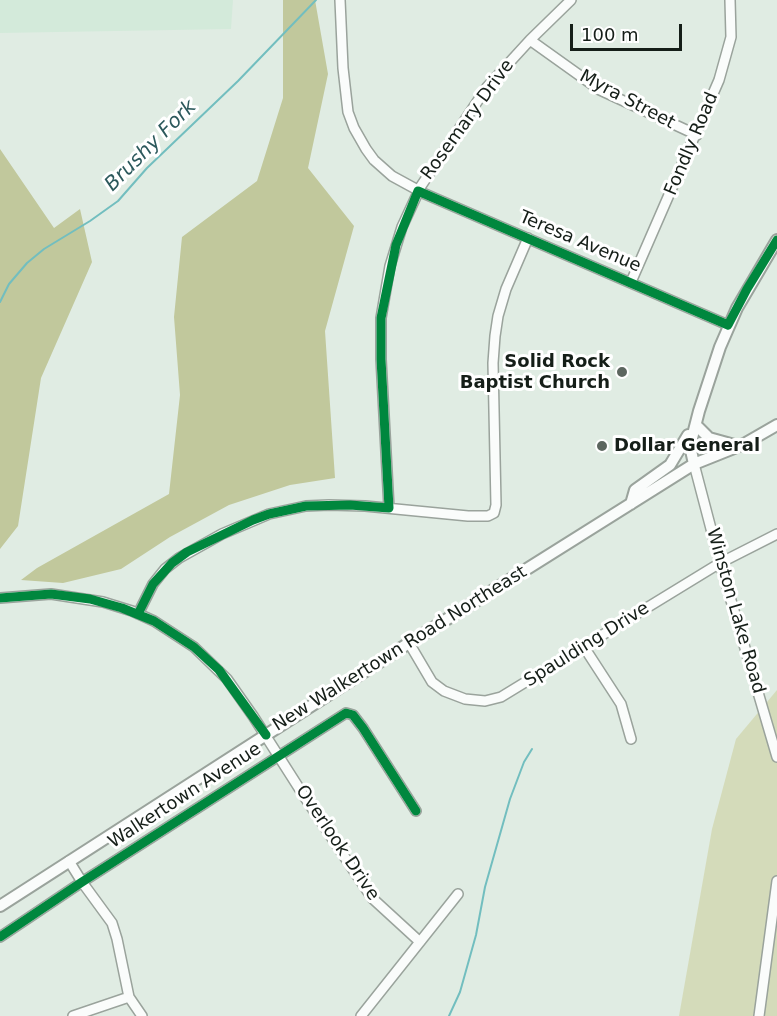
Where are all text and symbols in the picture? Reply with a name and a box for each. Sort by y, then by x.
scale bar [573,12,686,50]
text: 100 m [581,24,639,45]
street label: Rosemary Drive [417,56,519,184]
street label: Myra Street [576,66,678,134]
street label: Fondly Road [661,89,723,199]
water label: Brushy Fork [100,95,202,197]
street label: Teresa Avenue [516,207,644,277]
place label: Solid Rock Baptist Church [460,351,610,394]
marker: Solid Rock Baptist Church [615,365,629,379]
place label: Dollar General [614,435,760,457]
marker: Dollar General [595,439,609,453]
street label: Winston Lake Road [701,526,769,696]
street label: New Walkertown Road Northeast [269,562,531,736]
street label: Spaulding Drive [521,598,653,692]
street label: Walkertown Avenue [105,739,265,853]
street label: Overlook Drive [290,781,384,905]

